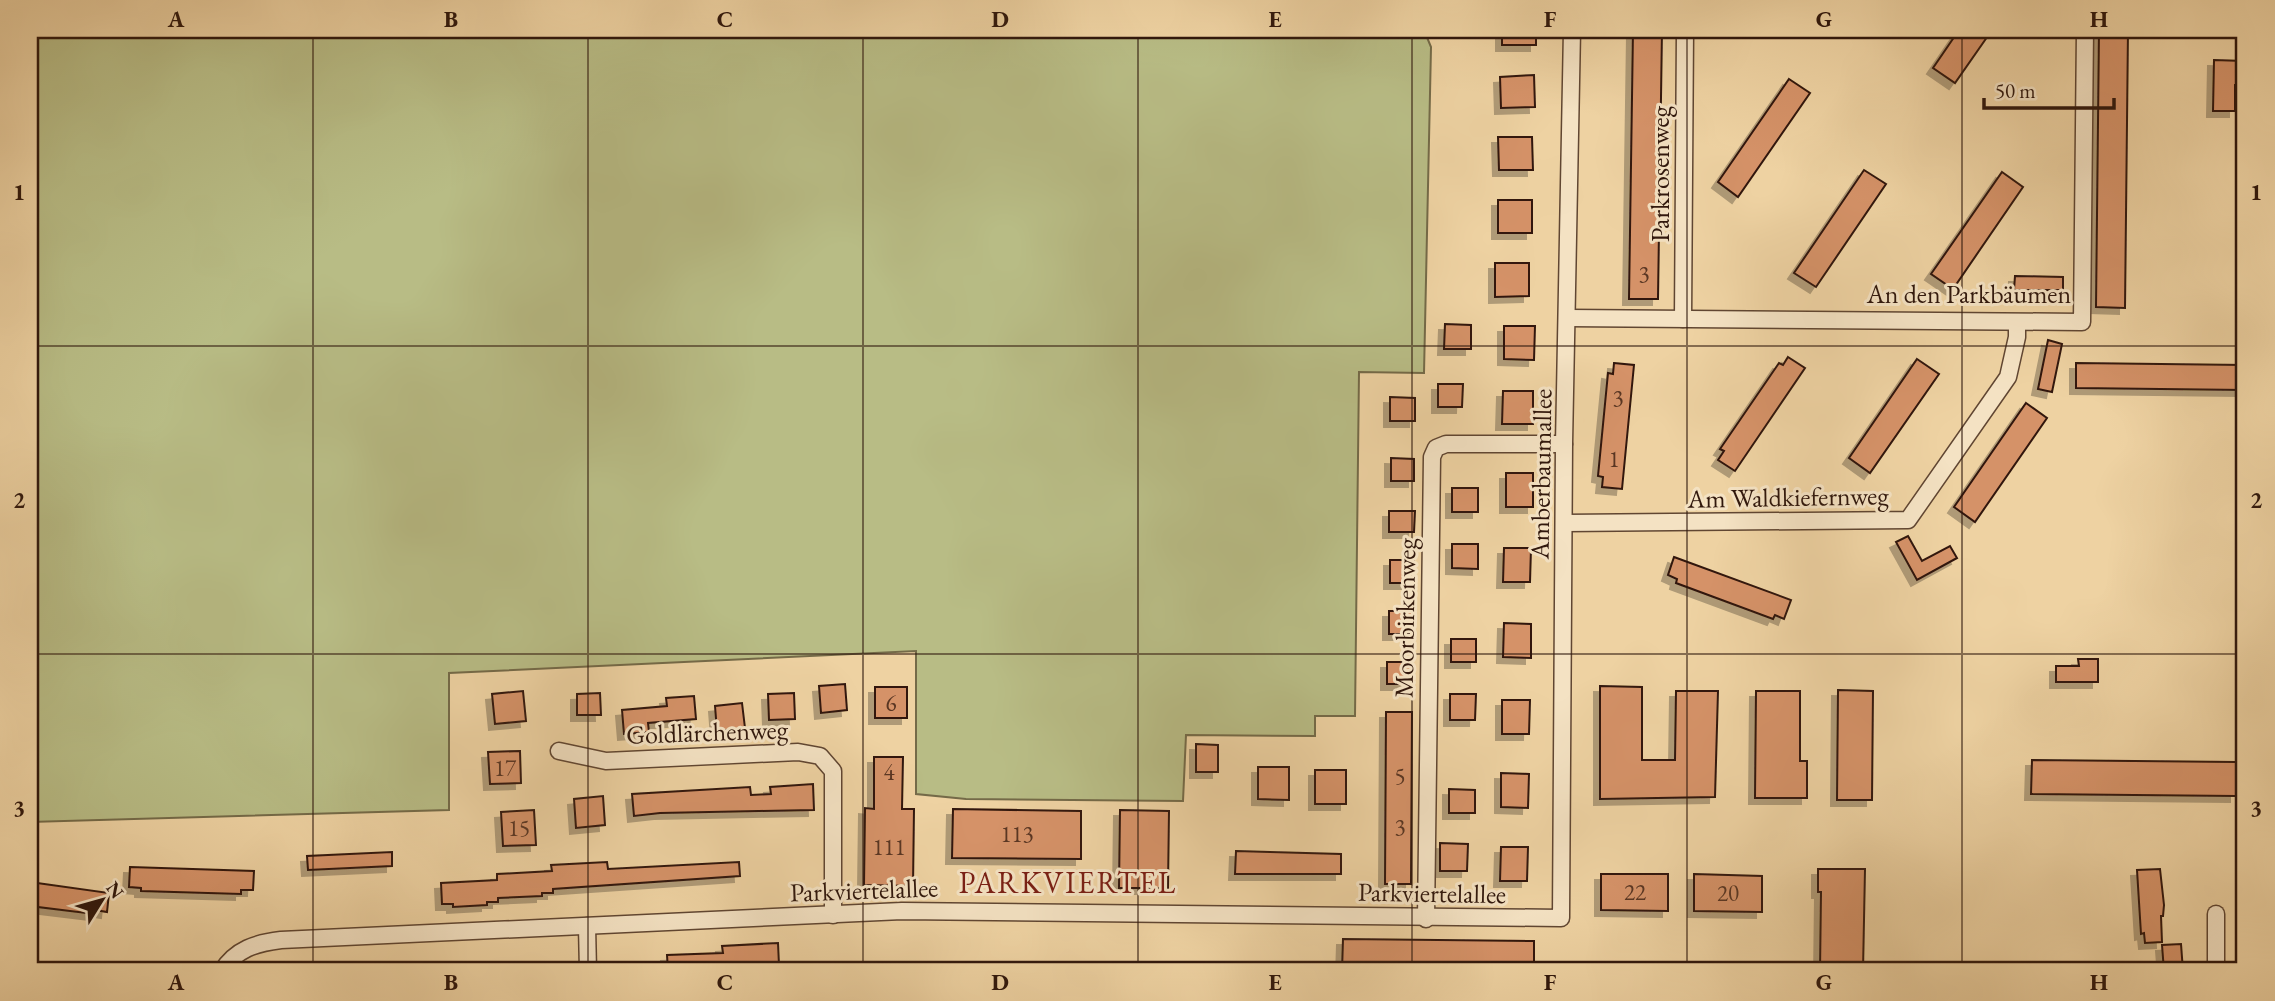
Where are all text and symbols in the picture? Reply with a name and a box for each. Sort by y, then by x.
text: A [167,4,185,34]
text: B [444,4,458,34]
text: C [717,4,733,34]
text: D [991,4,1009,34]
text: E [1268,4,1282,34]
text: F [1544,4,1557,34]
text: G [1816,4,1832,34]
text: H [2090,4,2108,34]
scale bar [1984,66,2114,110]
text: 50 m [1995,77,2036,104]
street label: Parkrosenweg [1643,105,1677,242]
text: 1 [13,177,25,207]
text: 1 [2250,177,2262,207]
house number: 3 [1638,259,1650,289]
street label: An den Parkbäumen [1866,277,2072,311]
house number: 3 [1612,383,1624,413]
street label: Amberbaumallee [1522,388,1559,561]
house number: 1 [1608,444,1620,474]
street label: Am Waldkiefernweg [1686,478,1890,516]
text: 2 [13,485,25,515]
text: 2 [2250,485,2262,515]
street label: Moorbirkenweg [1387,537,1423,698]
house number: 6 [885,688,897,718]
street label: Goldlärchenweg [625,712,789,752]
house number: 17 [494,753,517,783]
house number: 4 [883,757,895,787]
house number: 5 [1394,761,1406,791]
text: 3 [13,793,25,823]
text: 3 [2250,793,2262,823]
house number: 3 [1394,812,1406,842]
house number: 15 [508,813,530,843]
house number: 113 [1000,819,1034,849]
house number: 111 [872,832,906,862]
district label: PARKVIERTEL [959,863,1177,902]
north arrow [66,864,136,934]
street label: Parkviertelallee [789,870,939,910]
street label: Parkviertelallee [1358,875,1506,911]
text: N [101,876,130,904]
house number: 22 [1624,877,1646,907]
house number: 20 [1717,878,1739,908]
text: A [167,967,185,997]
text: B [444,967,458,997]
text: C [717,967,733,997]
text: D [991,967,1009,997]
text: E [1268,967,1282,997]
text: F [1544,967,1557,997]
text: G [1816,967,1832,997]
text: H [2090,967,2108,997]

